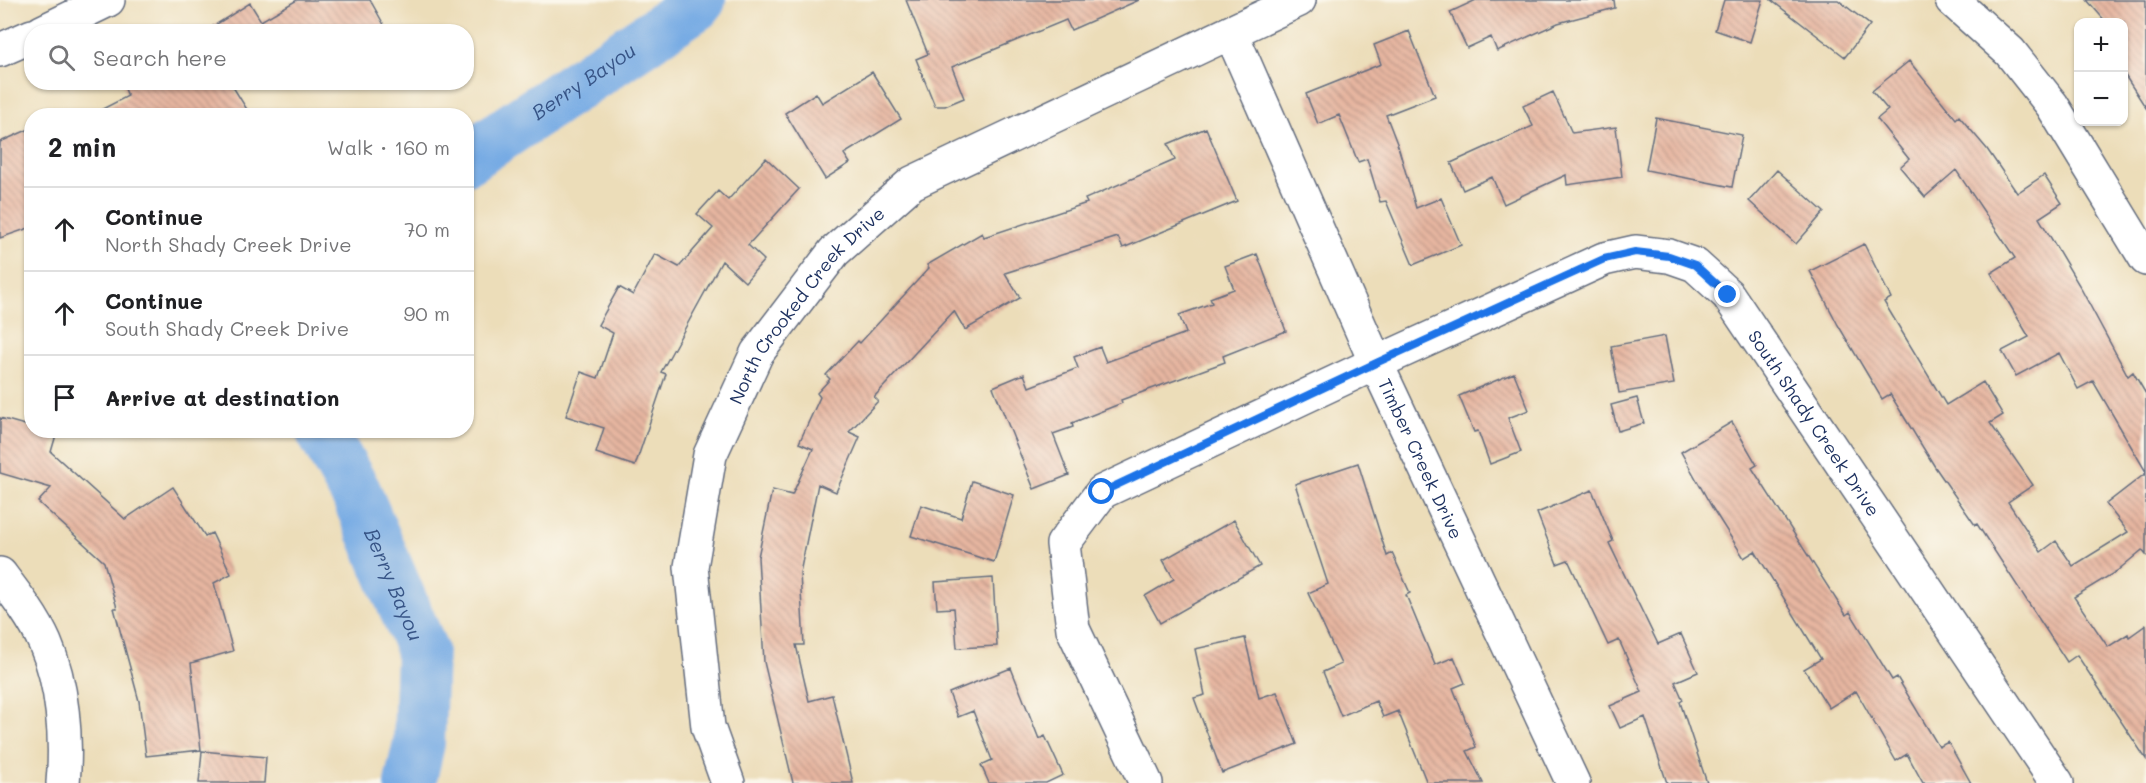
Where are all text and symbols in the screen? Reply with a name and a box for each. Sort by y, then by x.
map controls [2074,18,2128,126]
button: + [2074,18,2128,72]
search box [24,24,474,90]
water label: Berry Bayou [526,37,640,125]
icon: search [45,41,78,74]
text: Search here [93,43,227,72]
button: − [2074,72,2128,126]
text: 2 min [48,130,116,164]
text: Walk · 160 m [327,134,450,160]
street label: North Crooked Creek Drive [723,201,889,408]
text: Continue [105,202,203,231]
icon: ahead [48,213,81,246]
text: 70 m [404,216,450,242]
text: North Shady Creek Drive [105,231,352,257]
route end [1714,281,1740,307]
text: Continue [105,286,203,315]
icon: ahead [48,297,81,330]
text: 90 m [404,300,450,326]
text: South Shady Creek Drive [105,315,349,341]
street label: South Shady Creek Drive [1743,325,1886,521]
street label: Timber Creek Drive [1373,374,1469,543]
icon: arrive [48,381,81,414]
text: Arrive at destination [105,383,340,412]
route start [1088,478,1114,504]
water label: Berry Bayou [359,524,430,645]

